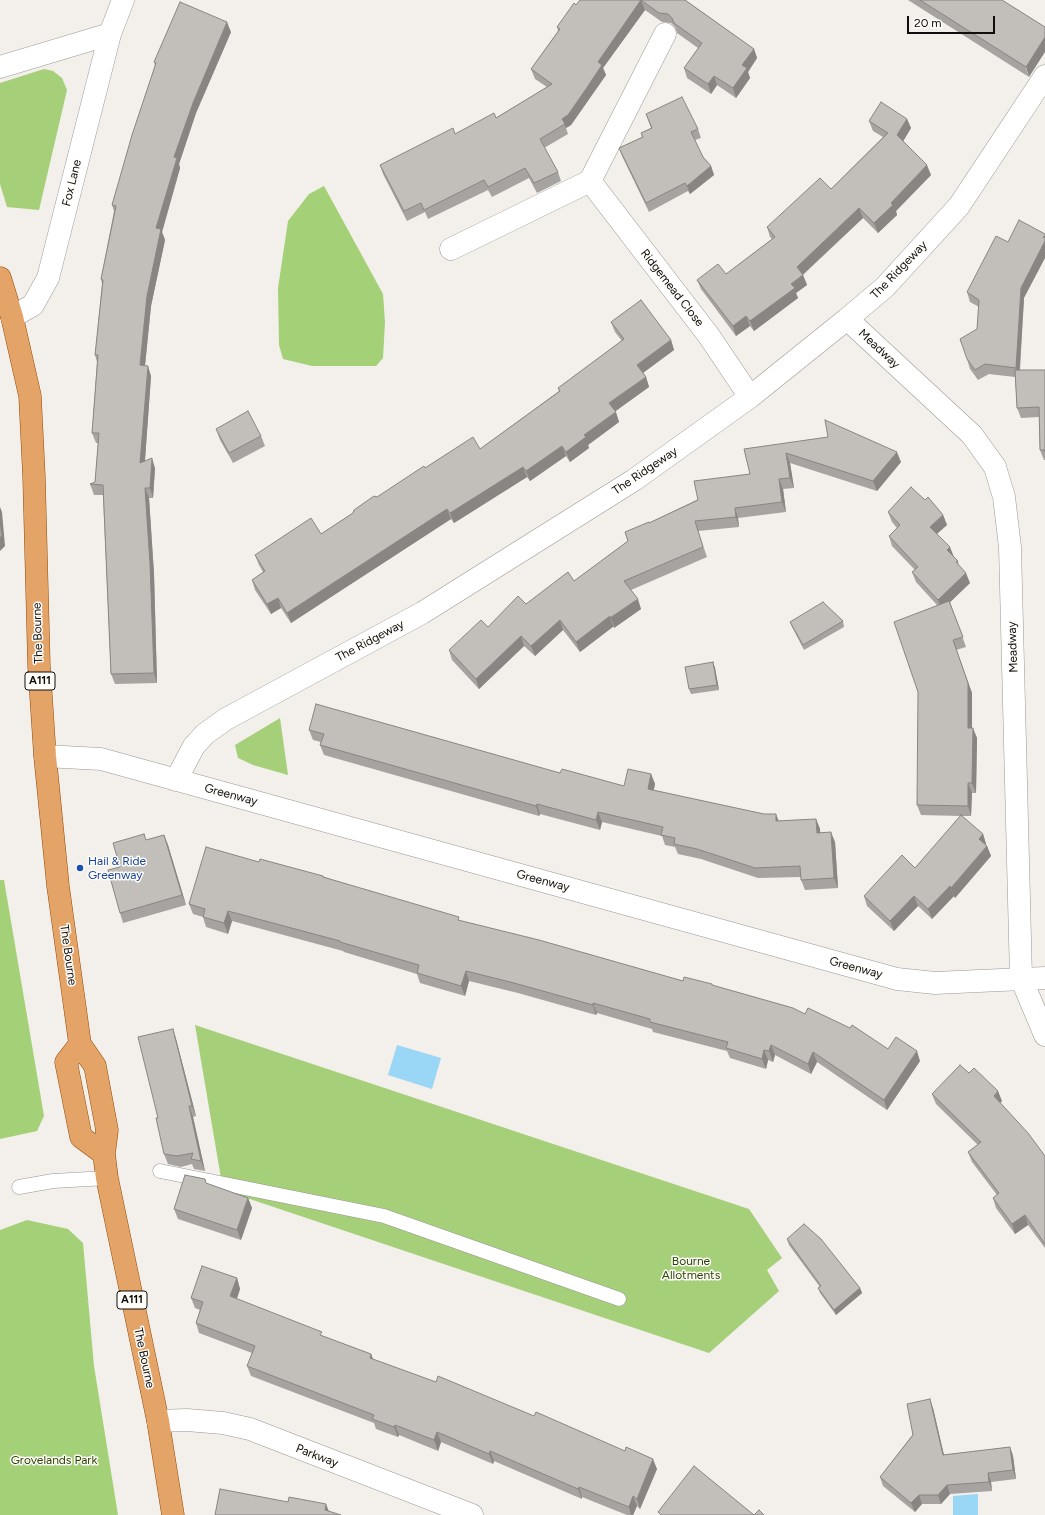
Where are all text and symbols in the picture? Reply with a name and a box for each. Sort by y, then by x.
scale bar [909,8,997,34]
text: 20 m [914,16,942,30]
street label: Fox Lane [59,158,85,208]
street label: The Ridgeway [868,238,930,302]
street label: Ridgemead Close [637,246,707,330]
street label: Meadway [855,326,903,372]
street label: The Ridgeway [610,444,680,498]
street label: The Bourne [30,602,46,664]
street label: The Ridgeway [333,617,407,665]
street label: Meadway [1005,621,1021,673]
road number: A111 [25,672,55,690]
street label: Greenway [203,781,259,809]
place label: Hail & Ride Greenway [88,854,146,882]
marker: Hail & Ride Greenway [75,863,85,873]
street label: Greenway [515,867,571,895]
street label: The Bourne [57,924,79,986]
street label: Greenway [828,954,884,982]
park label: Bourne Allotments [662,1254,720,1282]
road number: A111 [117,1291,147,1309]
street label: The Bourne [131,1327,157,1389]
street label: Parkway [294,1441,340,1471]
park label: Grovelands Park [11,1453,97,1467]

